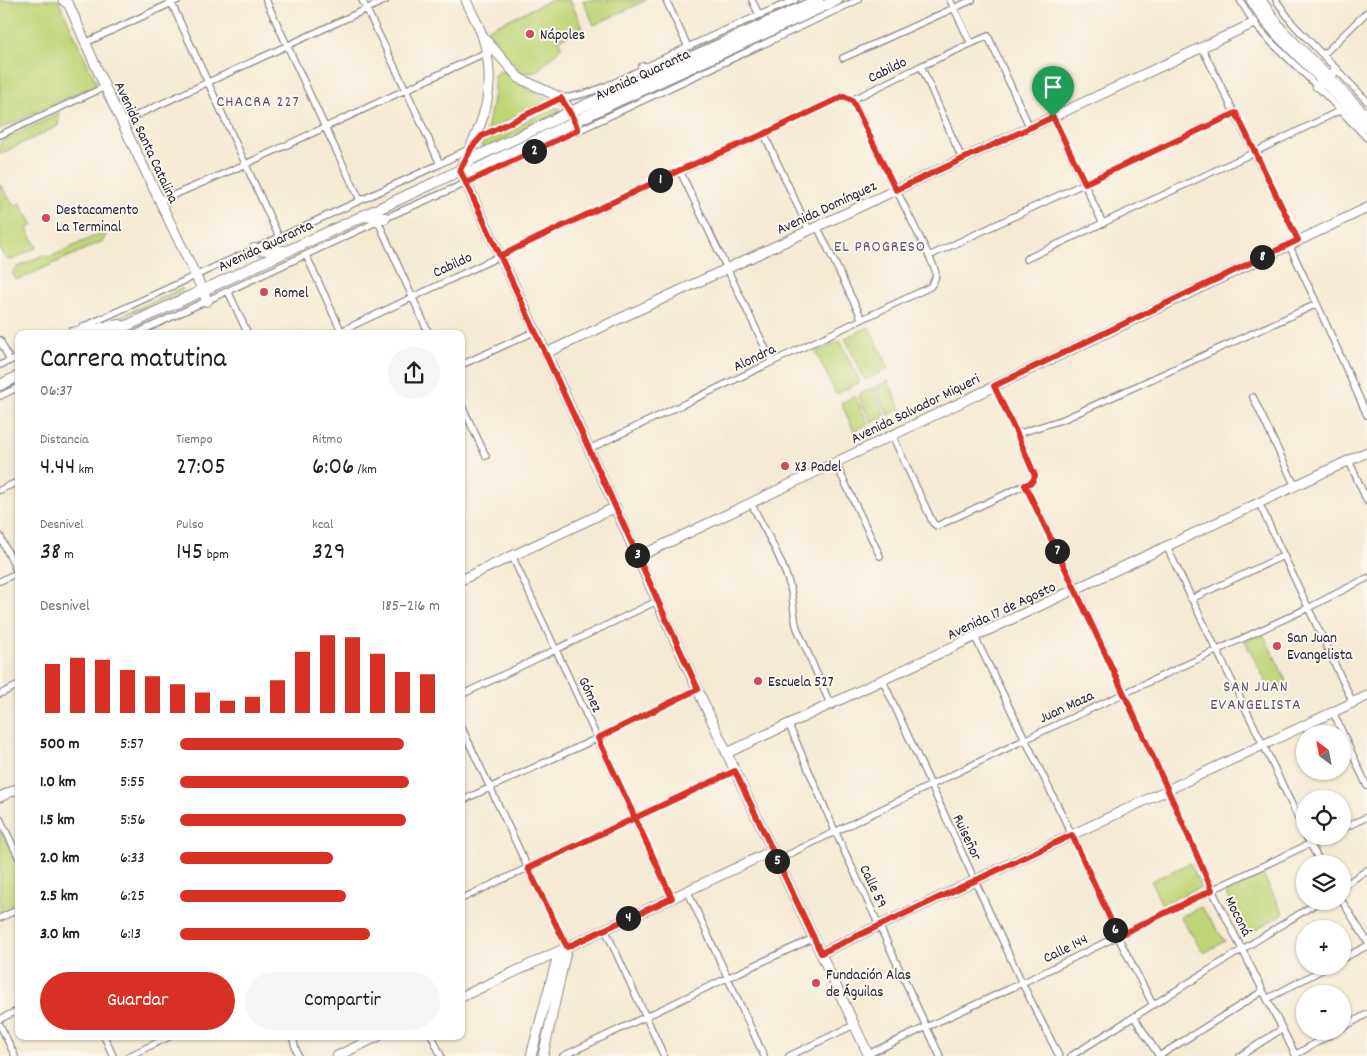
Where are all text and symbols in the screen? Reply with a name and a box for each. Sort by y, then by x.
place label: Nápoles [540,25,585,47]
marker: Nápoles [524,28,536,40]
street label: Avenida Quaranta [592,44,695,107]
street label: Cabildo [865,52,911,90]
pin [1032,66,1074,117]
icon: arrive [1039,73,1067,101]
street label: Avenida Santa Catalina [107,78,183,208]
district label: CHACRA 227 [216,91,300,114]
pin: 2 [522,138,546,164]
text: 2 [531,141,538,161]
pin: 1 [648,168,672,192]
text: 1 [659,170,662,190]
street label: Avenida Domínguez [773,176,881,242]
place label: Destacamento La Terminal [56,200,139,239]
marker: Destacamento La Terminal [40,212,52,224]
street label: Avenida Quaranta [215,215,318,278]
district label: EL PROGRESO [834,236,926,259]
pin: 8 [1250,244,1274,270]
street label: Cabildo [430,247,476,284]
text: 8 [1260,247,1265,267]
place label: Romel [274,283,309,305]
marker: Romel [258,286,270,298]
street label: Alondra [730,339,781,379]
text: Carrera matutina [40,341,226,381]
button: share [388,347,440,399]
street label: Avenida Salvador Miqueri [848,369,984,451]
text: 06:37 [40,380,72,403]
text: Distancia [40,430,89,450]
text: Tiempo [176,430,213,450]
text: Ritmo [312,430,342,450]
text: 4.44 [40,450,75,486]
text: 27:05 [176,450,226,486]
text: 6:06 [312,450,354,486]
place label: X3 Padel [795,457,842,479]
text: km [75,460,94,480]
text: /km [354,460,377,480]
marker: X3 Padel [779,460,791,472]
text: Desnivel [40,515,84,535]
text: Pulso [176,515,204,535]
text: kcal [312,515,333,535]
text: 38 [40,535,61,571]
text: 145 [176,535,203,571]
text: 329 [312,535,345,571]
pin: 7 [1044,538,1070,564]
text: 7 [1055,541,1060,561]
pin: 3 [624,542,650,568]
text: m [61,545,74,565]
text: bpm [203,545,229,565]
text: 3 [634,545,641,565]
street label: Avenida 17 de Agosto [944,577,1060,647]
text: Desnivel [40,595,90,618]
text: 185–216 m [382,595,440,618]
place label: San Juan Evangelista [1287,628,1353,667]
marker: San Juan Evangelista [1271,640,1283,652]
place label: Escuela 527 [768,672,834,694]
street label: Gómez [571,673,607,716]
marker: Escuela 527 [752,675,764,687]
district label: SAN JUAN EVANGELISTA [1210,676,1302,717]
street label: Juan Maza [1036,685,1099,730]
north arrow [1296,725,1351,780]
map controls [1296,725,1351,1040]
text: 500 m [40,733,80,756]
text: 5:57 [120,733,144,756]
text: 1.0 km [40,771,76,794]
text: 5:55 [120,771,145,794]
button: locate [1296,790,1351,845]
text: 1.5 km [40,809,75,832]
text: 5:56 [120,809,145,832]
street label: Ruiseñor [946,811,987,865]
text: 2.0 km [40,847,80,870]
text: 6:33 [120,847,145,870]
pin: 5 [764,848,790,874]
text: 5 [774,851,781,871]
button: layers [1296,855,1351,910]
street label: Calle 59 [853,862,892,912]
text: 2.5 km [40,885,78,908]
text: 6:25 [120,885,145,908]
street label: Moconá [1218,893,1257,941]
pin: 4 [616,906,640,930]
text: 4 [626,908,631,928]
pin: 6 [1102,918,1128,942]
text: 6 [1112,920,1119,940]
button: + [1296,920,1351,975]
text: 3.0 km [40,923,80,946]
text: 6:13 [120,923,141,946]
street label: Calle 144 [1040,930,1092,970]
place label: Fundación Alas de Águilas [826,965,911,1004]
button: Guardar [40,972,235,1030]
button: Compartir [245,972,440,1030]
marker: Fundación Alas de Águilas [810,977,822,989]
button: − [1296,985,1351,1040]

